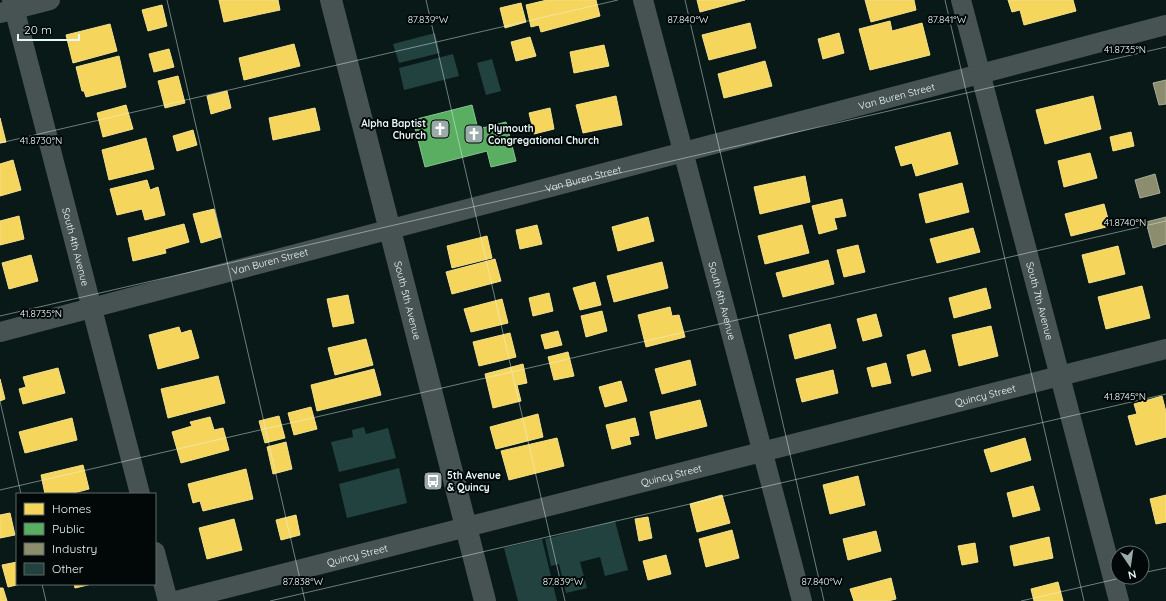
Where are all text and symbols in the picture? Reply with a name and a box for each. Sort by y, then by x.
text: 87.839°W [408,13,449,26]
text: 87.840°W [667,13,709,26]
text: 87.841°W [928,13,967,26]
scale bar [18,16,79,42]
text: 20 m [24,22,52,37]
text: 41.8735°N [1104,43,1146,56]
street label: Van Buren Street [857,80,937,113]
place label: Alpha Baptist Church [361,117,426,142]
church icon: Alpha Baptist Church [429,118,451,140]
place label: Plymouth Congregational Church [488,122,599,147]
church icon: Plymouth Congregational Church [463,123,485,145]
text: 41.8730°N [20,134,62,147]
street label: Van Buren Street [544,163,623,195]
street label: South 4th Avenue [59,206,92,288]
text: 41.8740°N [1104,216,1146,229]
street label: Van Buren Street [230,245,310,278]
street label: South 5th Avenue [391,260,424,341]
street label: South 6th Avenue [705,260,739,342]
street label: South 7th Avenue [1023,260,1056,342]
text: 41.8735°N [20,307,62,320]
street label: Quincy Street [954,381,1018,409]
text: 41.8745°N [1104,390,1146,403]
street label: Quincy Street [640,461,704,489]
place label: 5th Avenue & Quincy [447,469,501,494]
bus stop icon: 5th Avenue & Quincy [422,470,444,492]
legend [16,493,156,585]
text: Homes [52,501,92,516]
text: Public [52,521,85,536]
text: Industry [52,541,97,556]
street label: Quincy Street [326,541,390,569]
north arrow [1110,545,1150,585]
text: Other [52,561,84,576]
text: N [1127,567,1138,582]
text: 87.838°W [283,575,324,588]
text: 87.839°W [543,575,584,588]
text: 87.840°W [801,575,843,588]

